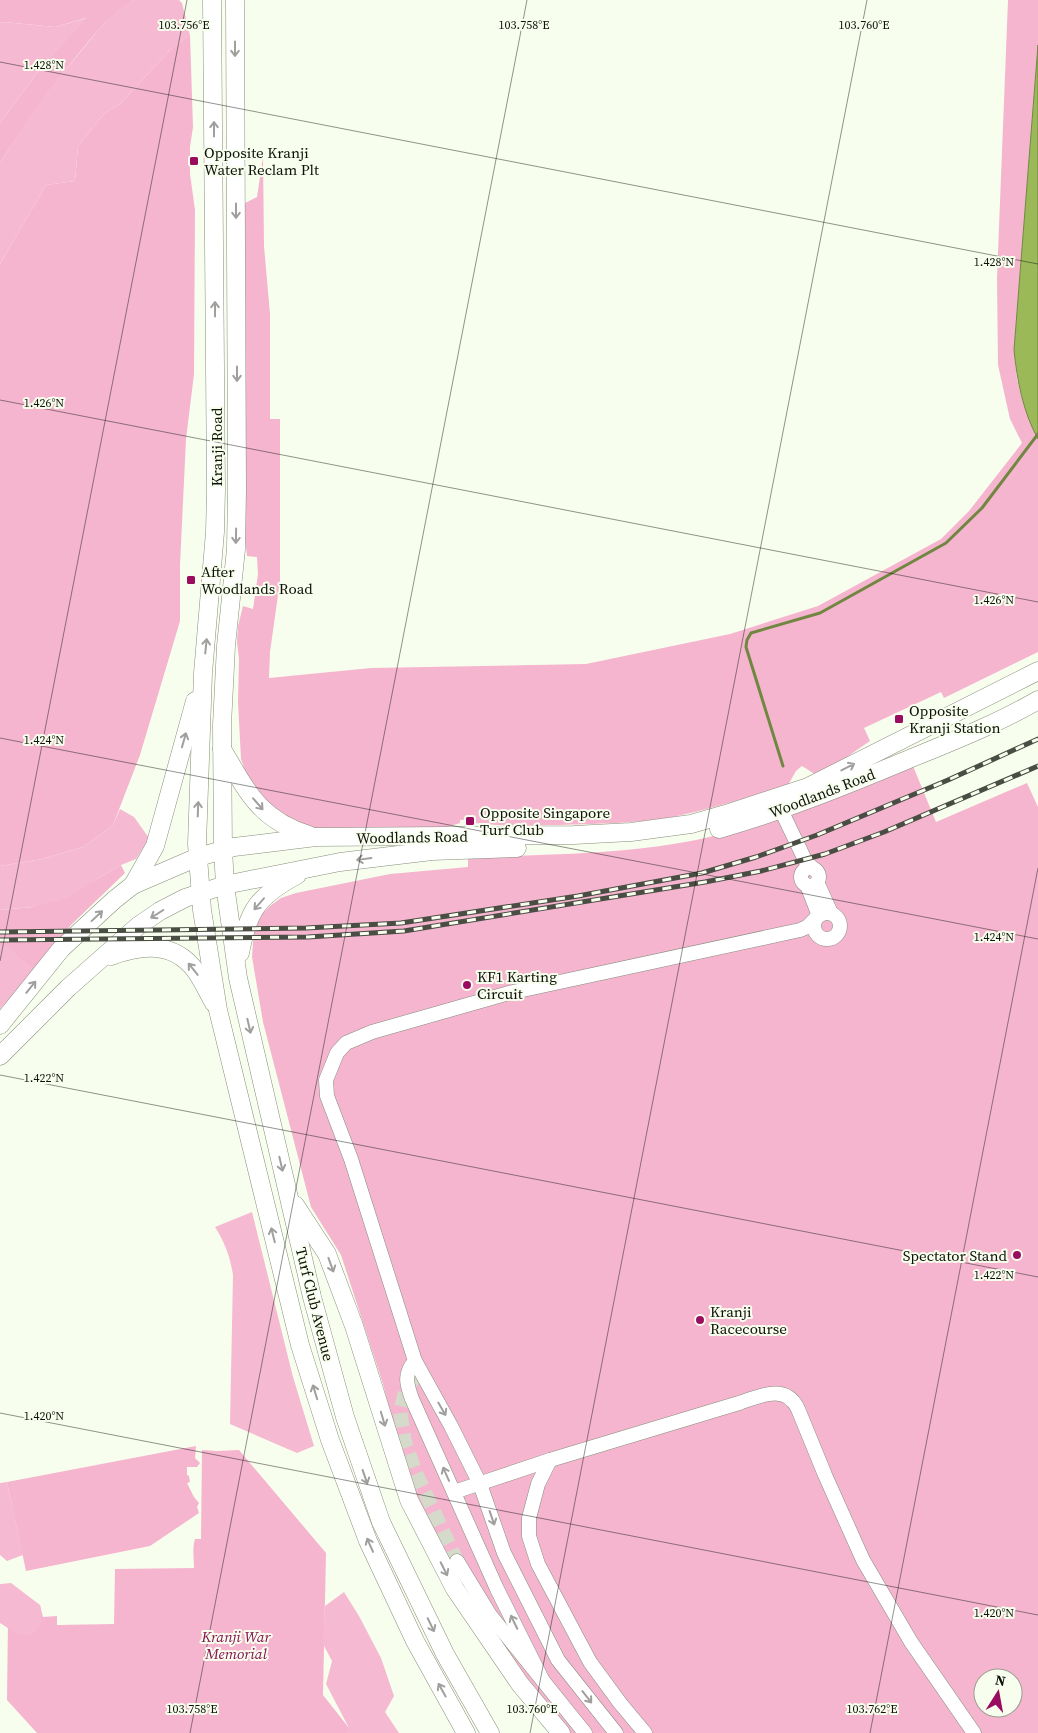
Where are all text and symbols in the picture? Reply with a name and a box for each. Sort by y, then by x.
text: 103.756°E [159,17,209,33]
text: 103.758°E [499,17,549,33]
text: 103.760°E [839,17,889,33]
one-way arrow [230,40,240,56]
text: 1.428°N [24,57,64,73]
one-way arrow [209,122,219,138]
place label: Opposite Kranji Water Reclam Plt [204,142,319,180]
marker: Opposite Kranji Water Reclam Plt [188,155,200,167]
one-way arrow [231,202,241,219]
text: 1.428°N [974,254,1014,270]
one-way arrow [210,302,220,318]
one-way arrow [232,365,242,381]
text: 1.426°N [24,395,64,411]
street label: Kranji Road [206,407,227,486]
one-way arrow [232,528,241,544]
place label: After Woodlands Road [201,561,313,599]
marker: After Woodlands Road [185,574,197,586]
text: 1.426°N [974,592,1014,608]
one-way arrow [201,639,210,655]
place label: Opposite Kranji Station [909,700,1001,738]
marker: Opposite Kranji Station [893,713,905,725]
text: 1.424°N [24,732,64,748]
one-way arrow [180,733,189,749]
one-way arrow [840,762,855,772]
street label: Woodlands Road [766,763,878,823]
one-way arrow [252,798,264,811]
one-way arrow [193,801,203,817]
place label: Opposite Singapore Turf Club [480,802,610,840]
marker: Opposite Singapore Turf Club [464,815,476,827]
street label: Woodlands Road [356,826,469,848]
one-way arrow [356,854,372,864]
one-way arrow [253,897,265,910]
one-way arrow [150,909,164,919]
one-way arrow [91,910,104,922]
text: 1.424°N [974,929,1014,945]
one-way arrow [187,963,198,976]
place label: KF1 Karting Circuit [477,966,557,1004]
marker: KF1 Karting Circuit [461,979,473,991]
one-way arrow [25,981,36,994]
one-way arrow [245,1017,254,1033]
text: 1.422°N [24,1070,64,1086]
one-way arrow [277,1156,286,1172]
one-way arrow [268,1228,277,1244]
street label: Turf Club Avenue [291,1245,339,1363]
place label: Spectator Stand [903,1245,1007,1266]
marker: Spectator Stand [1011,1249,1023,1261]
one-way arrow [327,1257,336,1272]
text: 1.422°N [974,1267,1014,1283]
place label: Kranji Racecourse [710,1301,787,1339]
marker: Kranji Racecourse [694,1314,706,1326]
one-way arrow [309,1384,319,1400]
one-way arrow [437,1401,447,1415]
text: 1.420°N [24,1408,64,1424]
one-way arrow [378,1411,388,1427]
one-way arrow [440,1467,450,1482]
one-way arrow [361,1469,370,1484]
one-way arrow [488,1510,497,1525]
one-way arrow [364,1538,374,1553]
one-way arrow [440,1561,450,1576]
text: 1.420°N [974,1605,1014,1621]
one-way arrow [509,1615,518,1630]
one-way arrow [427,1617,436,1632]
park label: Kranji War Memorial [200,1626,272,1664]
north arrow [973,1668,1023,1718]
text: N [994,1669,1007,1691]
one-way arrow [437,1683,447,1698]
one-way arrow [581,1690,592,1703]
text: 103.758°E [167,1701,217,1717]
text: 103.760°E [507,1701,557,1717]
text: 103.762°E [847,1701,897,1717]

